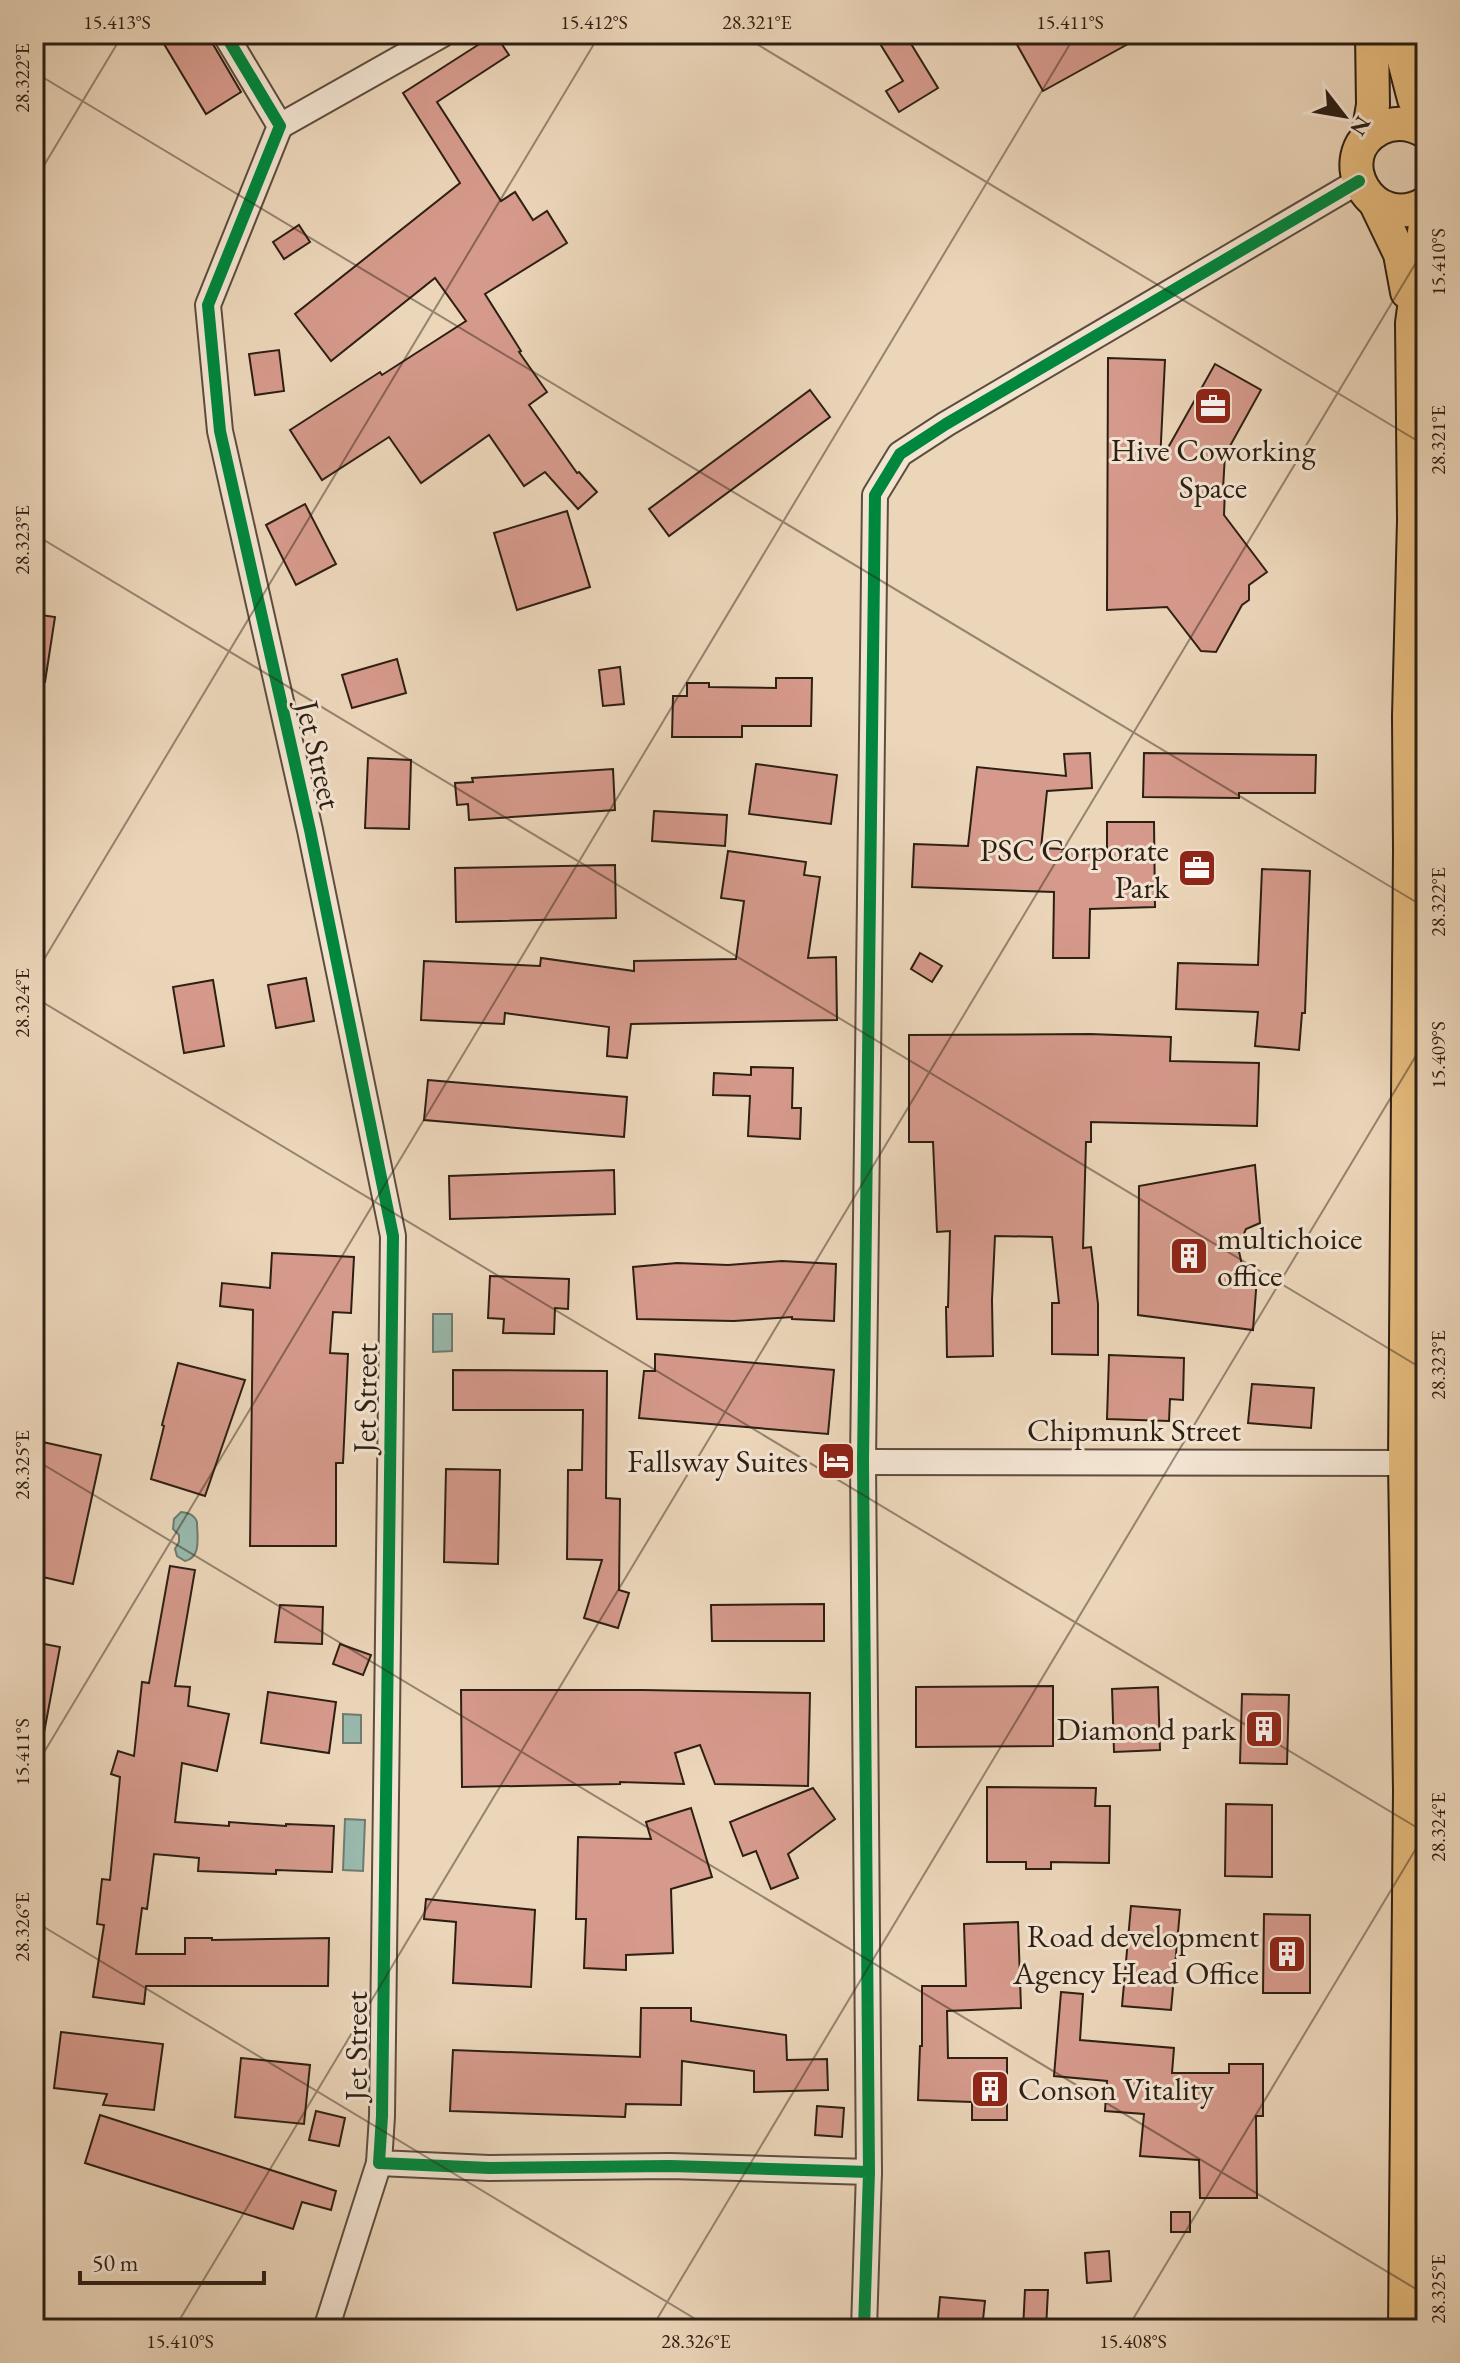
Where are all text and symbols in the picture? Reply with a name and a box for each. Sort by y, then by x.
text: 15.413°S [83,9,151,35]
text: 15.412°S [560,9,628,35]
text: 28.321°E [722,9,792,35]
text: 15.411°S [1036,9,1104,35]
text: 28.322°E [9,43,35,113]
north arrow [1304,76,1384,156]
text: N [1344,111,1378,141]
text: 15.410°S [1425,228,1451,296]
office icon: Hive Coworking Space [1192,385,1234,427]
text: 28.321°E [1425,405,1451,475]
place label: Hive Coworking Space [1110,429,1317,508]
text: 28.323°E [9,505,35,575]
street label: Jet Street [285,694,352,813]
place label: PSC Corporate Park [980,829,1170,908]
office icon: PSC Corporate Park [1176,847,1218,889]
text: 28.322°E [1425,867,1451,937]
text: 28.324°E [9,968,35,1038]
text: 15.409°S [1425,1021,1451,1089]
place label: multichoice office [1217,1217,1362,1296]
building icon: multichoice office [1168,1235,1210,1277]
text: 28.323°E [1425,1330,1451,1400]
street label: Jet Street [343,1343,387,1456]
street label: Chipmunk Street [1027,1409,1241,1451]
text: 28.325°E [9,1430,35,1500]
place label: Fallsway Suites [627,1440,808,1482]
hotel icon: Fallsway Suites [815,1440,857,1482]
place label: Diamond park [1057,1708,1237,1750]
building icon: Diamond park [1243,1708,1285,1750]
text: 15.411°S [9,1718,35,1786]
text: 28.324°E [1425,1792,1451,1862]
text: 28.326°E [9,1892,35,1962]
place label: Road development Agency Head Office [1012,1915,1259,1994]
building icon: Road development Agency Head Office [1266,1933,1308,1975]
street label: Jet Street [335,1991,377,2104]
building icon: Conson Vitality [969,2068,1011,2110]
place label: Conson Vitality [1018,2068,1215,2110]
scale bar [80,2235,264,2285]
text: 50 m [92,2247,139,2278]
text: 28.325°E [1425,2254,1451,2324]
text: 15.410°S [146,2328,214,2354]
text: 28.326°E [661,2328,731,2354]
text: 15.408°S [1099,2328,1167,2354]

